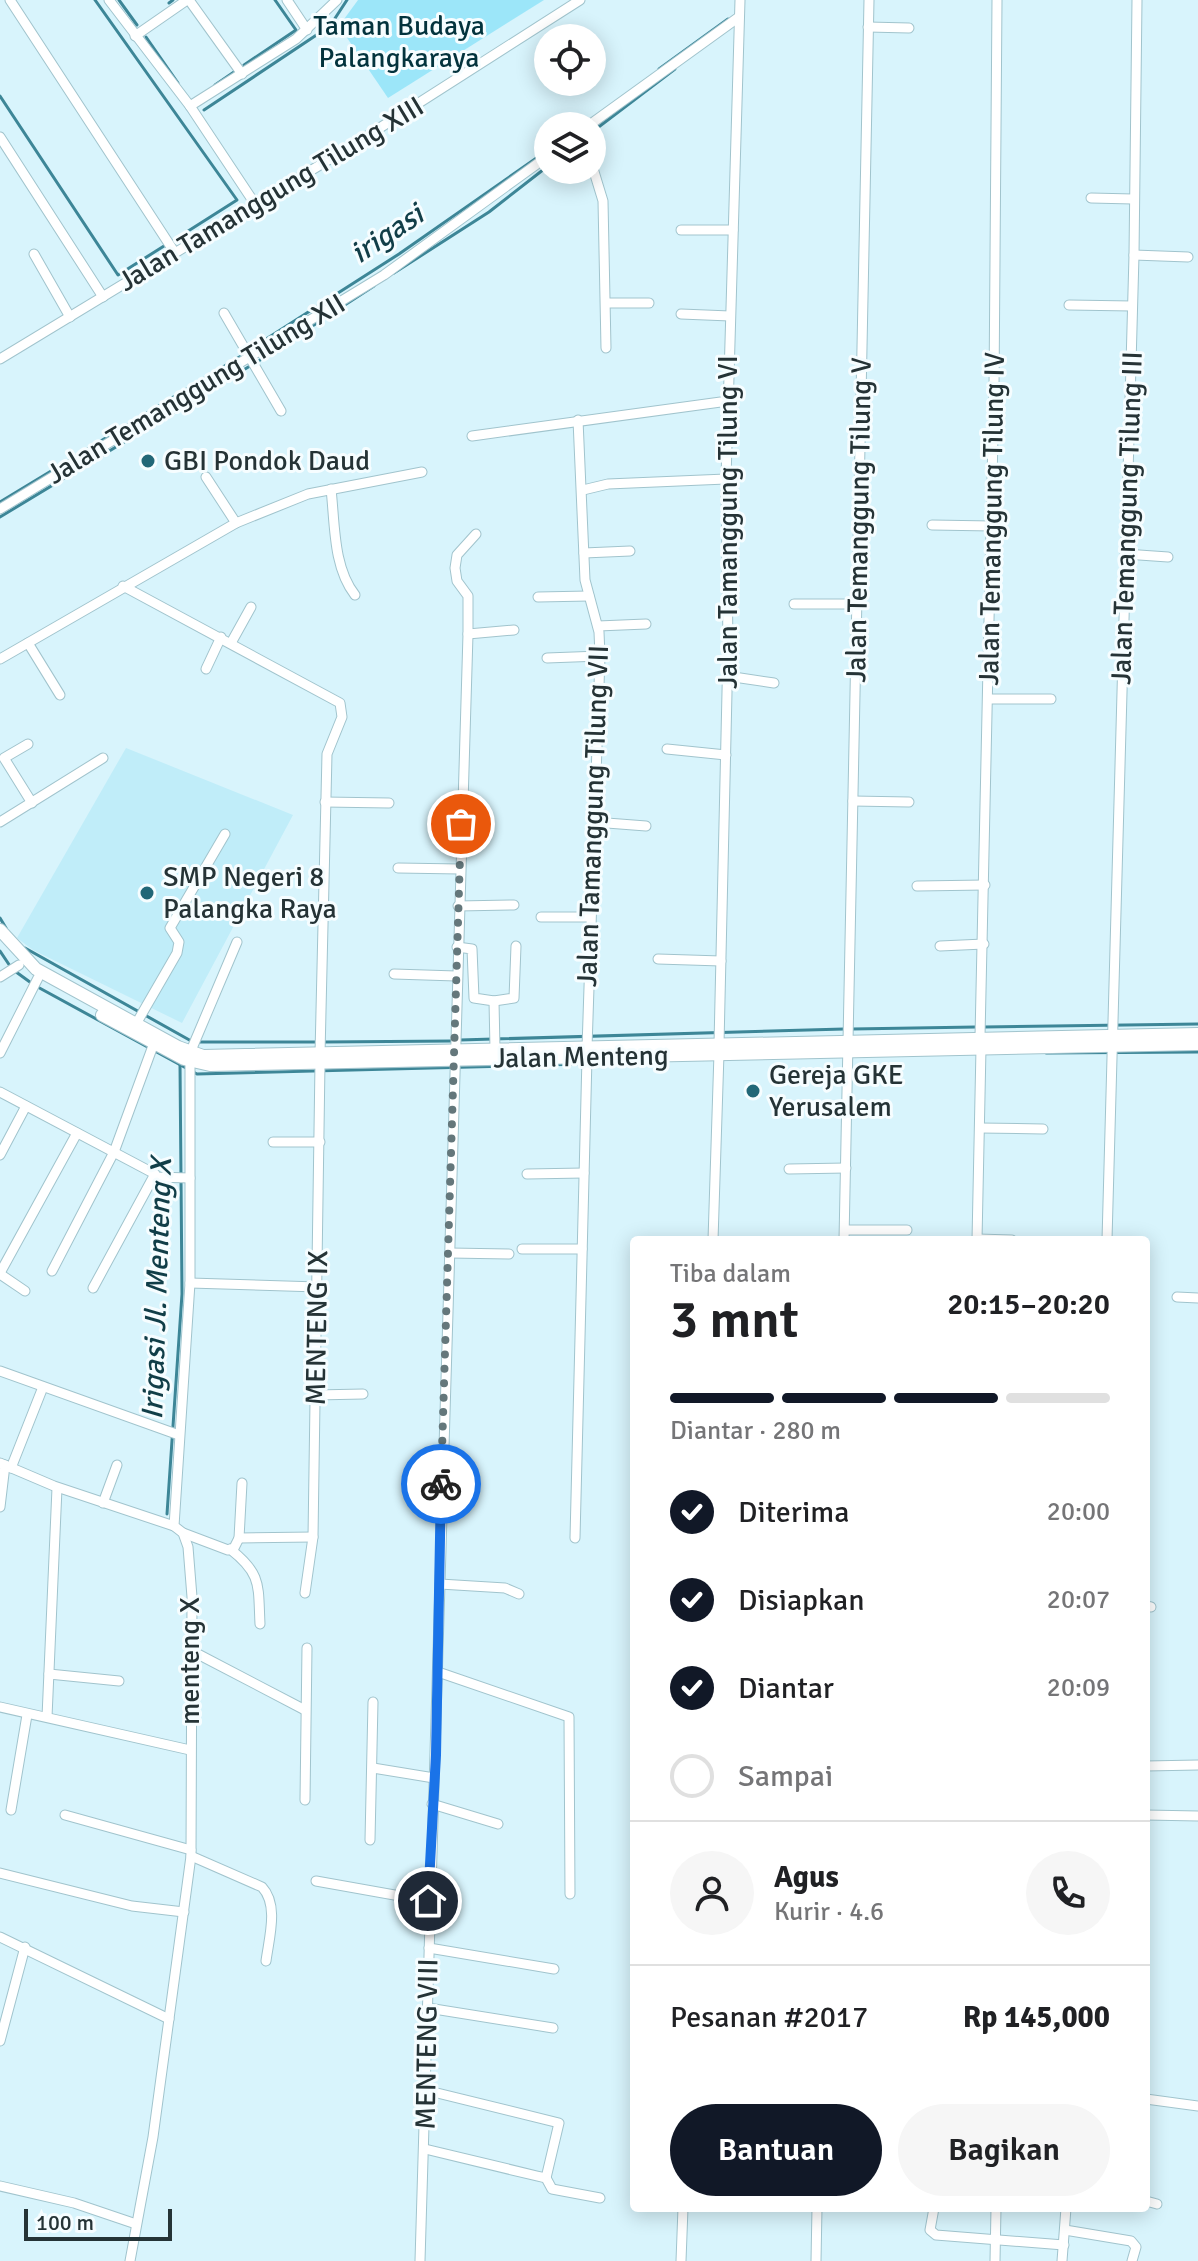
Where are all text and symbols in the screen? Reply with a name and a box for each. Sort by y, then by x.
park label: Taman Budaya Palangkaraya [313,9,485,75]
map controls [534,24,606,184]
button: locate [534,24,606,96]
street label: Jalan Tamanggung Tilung XIII [112,89,430,299]
button: layers [534,112,606,184]
water label: irigasi [343,195,433,272]
street label: Jalan Temanggung Tilung XII [41,286,351,492]
street label: Jalan Temanggung Tilung III [1104,351,1150,685]
street label: Jalan Temanggung Tilung IV [972,352,1012,686]
street label: Jalan Tamanggung Tilung VI [711,355,745,689]
street label: Jalan Temanggung Tilung V [839,357,879,683]
place label: GBI Pondok Daud [164,444,370,478]
marker: GBI Pondok Daud [139,452,157,470]
street label: Jalan Tamanggung Tilung VII [570,644,616,988]
pin [427,790,495,858]
icon: bag [439,802,483,846]
place label: SMP Negeri 8 Palangka Raya [163,860,337,926]
marker: SMP Negeri 8 Palangka Raya [138,884,156,902]
street label: Jalan Menteng [493,1038,669,1076]
place label: Gereja GKE Yerusalem [769,1058,903,1124]
marker: Gereja GKE Yerusalem [744,1082,762,1100]
water label: Irigasi Jl. Menteng X [134,1153,180,1420]
street label: MENTENG IX [299,1250,335,1406]
text: Tiba dalam [670,1258,791,1290]
text: 20:15–20:20 [947,1286,1110,1323]
text: 3 mnt [670,1288,799,1352]
text: Diantar · 280 m [670,1415,841,1447]
courier [401,1444,481,1524]
icon: bike [419,1462,463,1506]
icon: check [670,1490,714,1534]
text: Diterima [738,1494,849,1531]
text: 20:00 [1047,1496,1110,1528]
icon: check [670,1578,714,1622]
text: Disiapkan [738,1582,865,1619]
text: 20:07 [1047,1584,1110,1616]
street label: menteng X [173,1597,207,1725]
icon: check [670,1666,714,1710]
text: Diantar [738,1670,834,1707]
text: 20:09 [1047,1672,1110,1704]
text: Sampai [738,1758,833,1795]
button: person [670,1851,754,1935]
button: phone [1026,1851,1110,1935]
text: Agus [774,1859,839,1896]
pin [394,1867,462,1935]
icon: home [406,1879,450,1923]
text: Kurir · 4.6 [774,1896,884,1928]
street label: MENTENG VIII [409,1958,445,2130]
text: Pesanan #2017 [670,1999,868,2036]
text: Rp 145,000 [963,1999,1110,2036]
button: Bantuan [670,2104,882,2196]
button: Bagikan [898,2104,1110,2196]
scale bar [24,2205,172,2241]
text: 100 m [36,2209,94,2236]

